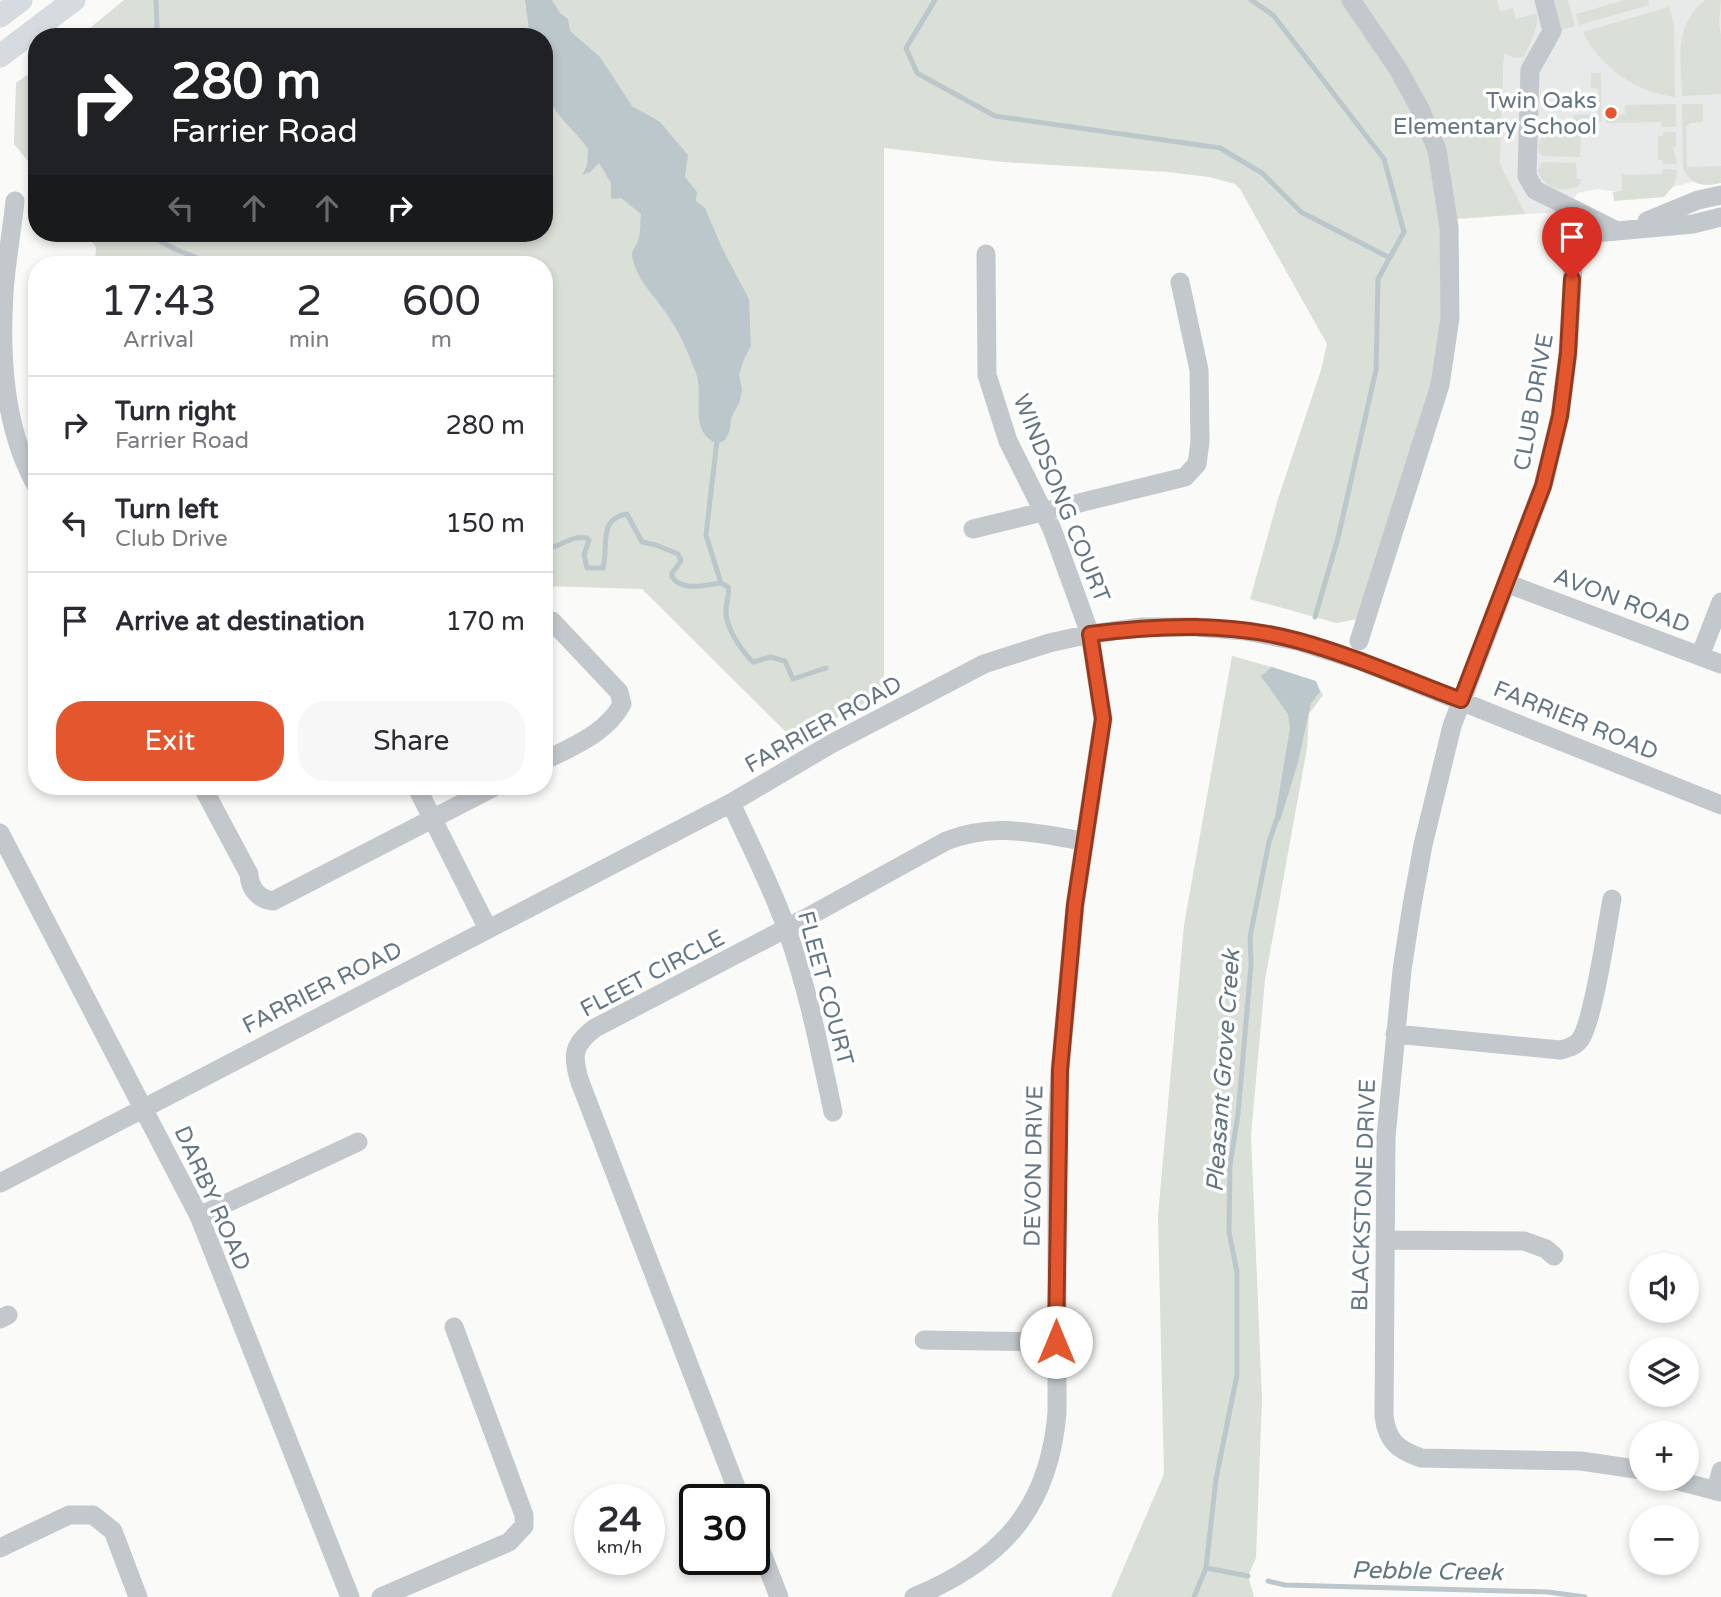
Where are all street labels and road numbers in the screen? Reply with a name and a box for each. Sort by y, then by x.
street label: CLUB DRIVE [1508,331,1560,473]
street label: WINDSONG COURT [1006,390,1116,607]
street label: AVON ROAD [1549,562,1694,640]
street label: FARRIER ROAD [740,670,907,780]
street label: FARRIER ROAD [1489,675,1662,767]
street label: FLEET COURT [791,908,859,1068]
street label: FLEET CIRCLE [576,924,729,1024]
street label: FARRIER ROAD [238,936,407,1040]
street label: BLACKSTONE DRIVE [1346,1078,1382,1312]
street label: DEVON DRIVE [1019,1085,1049,1247]
street label: DARBY ROAD [168,1122,257,1275]

